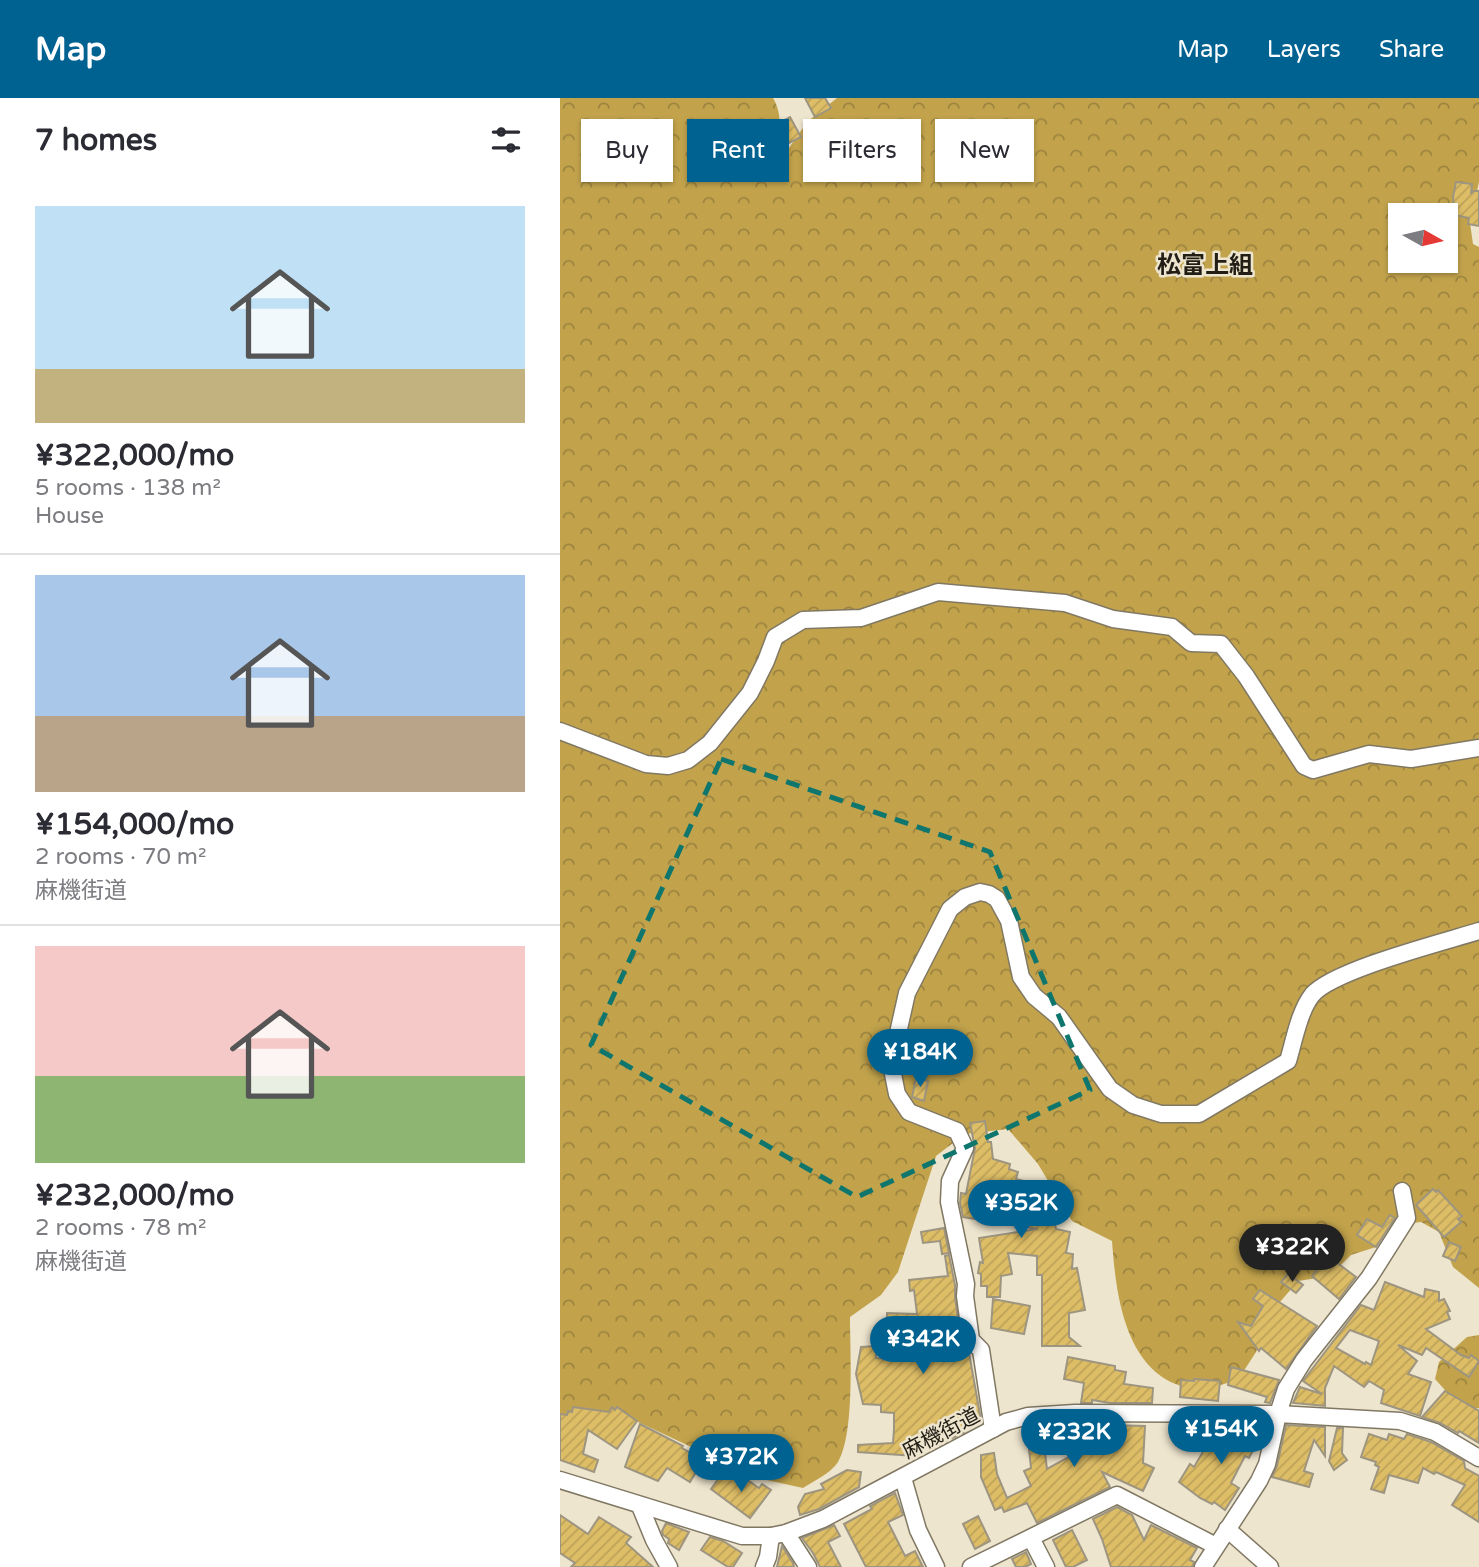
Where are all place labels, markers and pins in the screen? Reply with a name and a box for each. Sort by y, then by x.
pin: ¥184K [871,1030,969,1089]
pin: ¥352K [972,1180,1070,1240]
pin: ¥322K [1243,1224,1341,1284]
pin: ¥342K [874,1316,972,1376]
pin: ¥154K [1172,1406,1270,1466]
pin: ¥232K [1025,1410,1123,1469]
pin: ¥372K [692,1434,790,1494]

